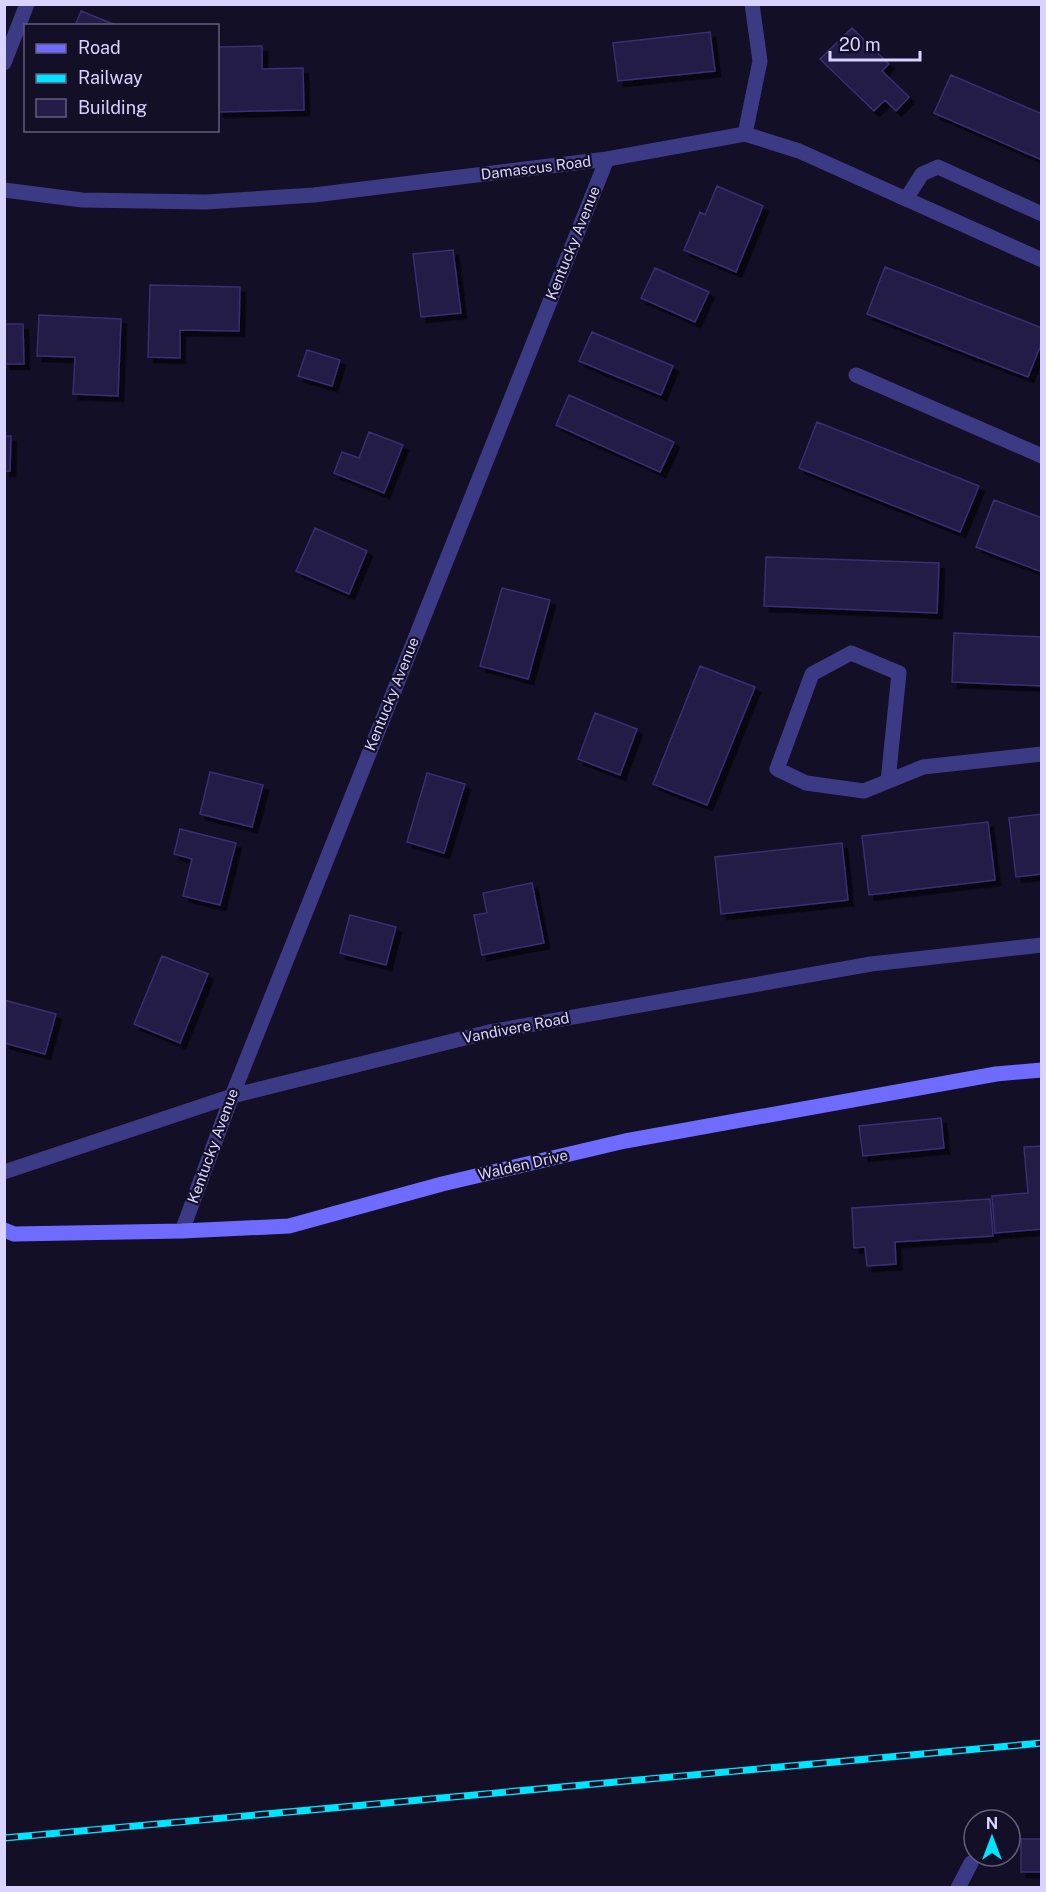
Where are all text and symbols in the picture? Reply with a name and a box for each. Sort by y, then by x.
legend [24,24,219,132]
scale bar [830,24,920,62]
text: 20 m [839,34,881,55]
text: Road [78,37,121,58]
text: Railway [78,67,143,88]
text: Building [78,97,147,118]
street label: Damascus Road [480,152,592,183]
street label: Kentucky Avenue [542,184,603,302]
street label: Kentucky Avenue [361,635,422,753]
street label: Vandivere Road [461,1009,571,1046]
street label: Kentucky Avenue [184,1086,241,1206]
street label: Walden Drive [476,1146,569,1183]
north arrow [962,1808,1022,1868]
text: N [986,1814,998,1833]

